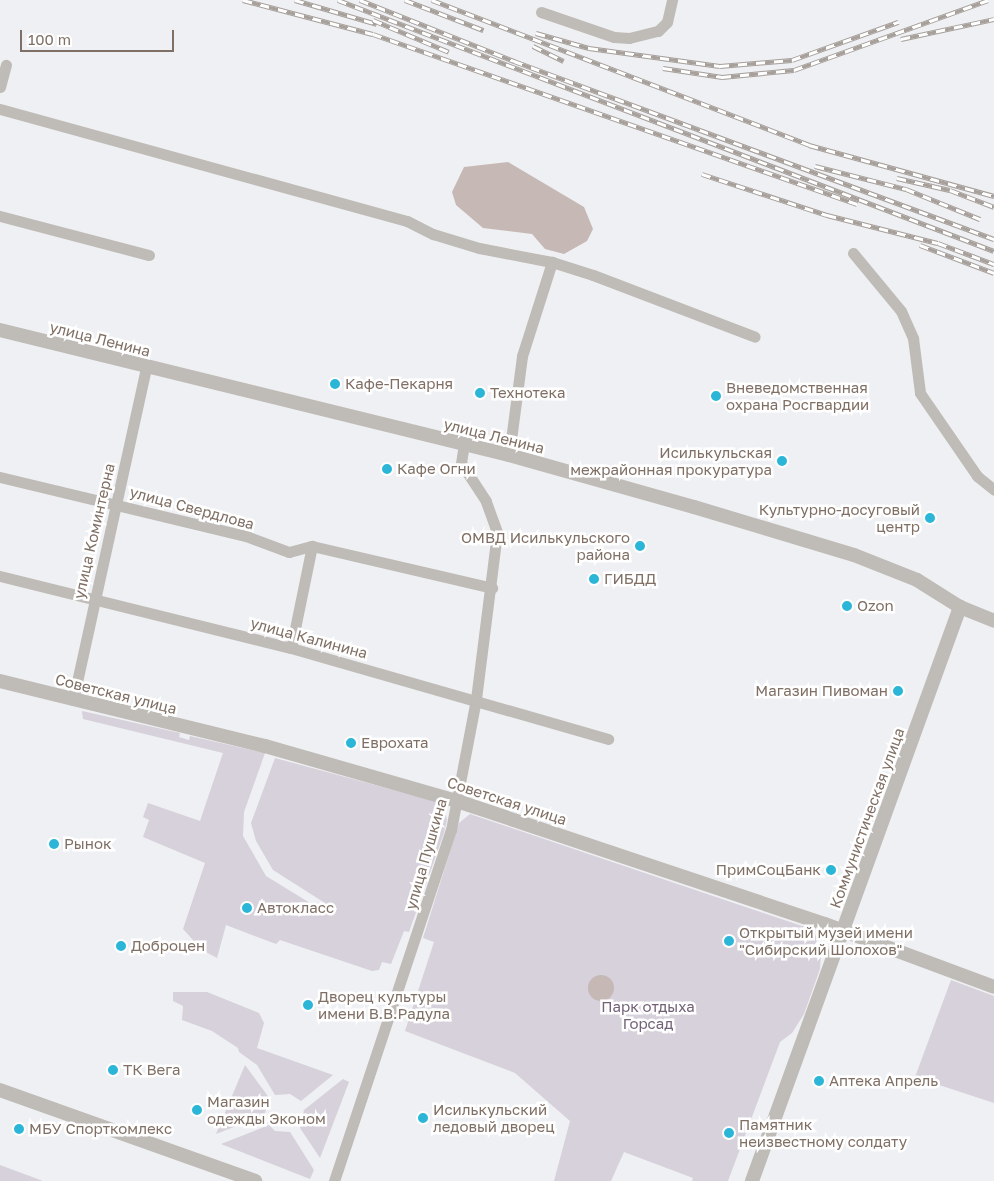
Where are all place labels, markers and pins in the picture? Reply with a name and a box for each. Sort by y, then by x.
place label: Кафе-Пекарня [345,375,453,393]
marker: Кафе-Пекарня [329,378,341,390]
place label: Вневедомственная охрана Росгвардии [726,378,869,413]
place label: Технотека [490,384,565,402]
marker: Технотека [474,387,486,399]
marker: Вневедомственная охрана Росгвардии [710,390,722,402]
place label: Исилькульская межрайонная прокуратура [570,443,772,478]
marker: Исилькульская межрайонная прокуратура [776,455,788,467]
place label: Кафе Огни [397,460,476,478]
marker: Кафе Огни [381,463,393,475]
place label: Культурно-досуговый центр [759,500,920,535]
marker: Культурно-досуговый центр [924,512,936,524]
place label: ОМВД Исилькульского района [461,528,630,563]
marker: ОМВД Исилькульского района [634,540,646,552]
place label: ГИБДД [604,570,656,588]
marker: ГИБДД [588,573,600,585]
place label: Ozon [857,597,894,615]
marker: Ozon [841,600,853,612]
place label: Магазин Пивоман [755,682,888,700]
marker: Магазин Пивоман [892,685,904,697]
place label: Еврохата [361,734,428,752]
marker: Еврохата [345,737,357,749]
place label: Рынок [64,835,112,853]
marker: Рынок [48,838,60,850]
place label: ПримСоцБанк [716,861,821,879]
marker: ПримСоцБанк [825,864,837,876]
place label: Автокласс [257,899,334,917]
marker: Автокласс [241,902,253,914]
place label: Открытый музей имени "Сибирский Шолохов" [739,923,913,958]
marker: Открытый музей имени "Сибирский Шолохов" [723,935,735,947]
place label: Доброцен [131,937,205,955]
marker: Доброцен [115,940,127,952]
place label: Дворец культуры имени В.В.Радула [318,987,450,1022]
marker: Дворец культуры имени В.В.Радула [302,999,314,1011]
place label: ТК Вега [123,1061,180,1079]
marker: ТК Вега [107,1064,119,1076]
place label: Аптека Апрель [829,1072,938,1090]
marker: Аптека Апрель [813,1075,825,1087]
place label: Магазин одежды Эконом [207,1092,326,1127]
place label: Исилькульский ледовый дворец [433,1100,554,1135]
marker: Магазин одежды Эконом [191,1104,203,1116]
marker: Исилькульский ледовый дворец [417,1112,429,1124]
place label: Памятник неизвестному солдату [739,1115,907,1150]
place label: МБУ Спорткомлекс [29,1120,172,1138]
marker: МБУ Спорткомлекс [13,1123,25,1135]
marker: Памятник неизвестному солдату [723,1127,735,1139]

